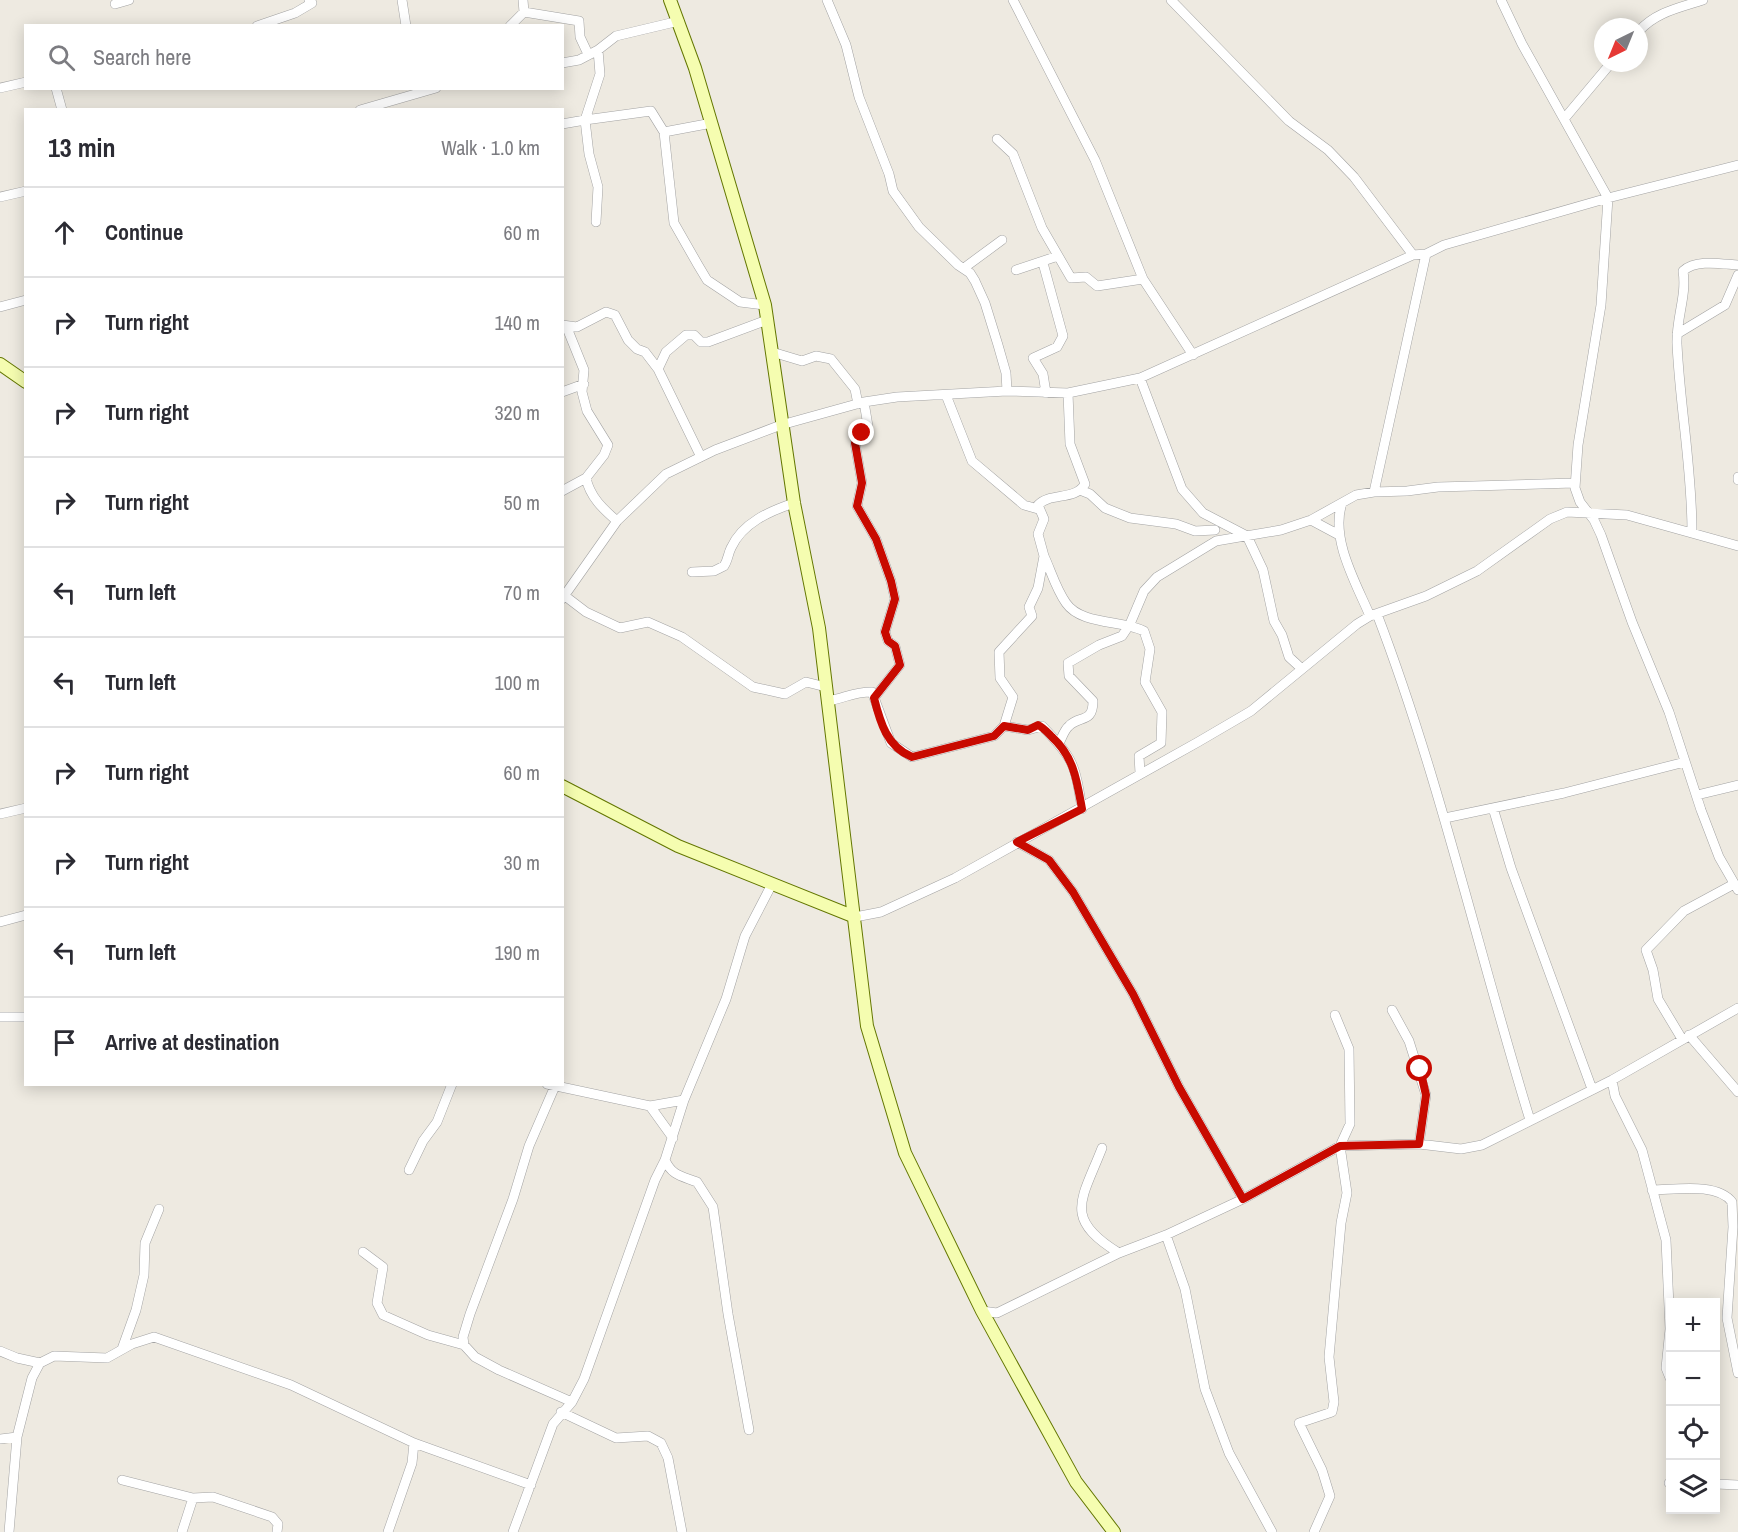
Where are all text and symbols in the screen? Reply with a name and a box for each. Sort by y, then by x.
north arrow [1594,18,1648,72]
search box [24,24,564,90]
icon: search [45,41,78,74]
text: Search here [93,42,191,72]
text: 13 min [48,130,116,165]
text: Walk · 1.0 km [441,134,540,161]
icon: ahead [48,216,81,249]
text: Continue [105,217,183,247]
text: 60 m [504,219,540,246]
icon: right [48,306,81,339]
text: Turn right [105,307,189,337]
text: 140 m [494,309,540,336]
icon: right [48,396,81,429]
text: Turn right [105,397,189,427]
text: 320 m [494,399,540,426]
route end [848,419,874,445]
icon: right [48,486,81,519]
text: Turn right [105,487,189,517]
text: 50 m [504,489,540,516]
icon: left [48,576,81,609]
text: Turn left [105,577,176,607]
text: 70 m [504,579,540,606]
icon: left [48,666,81,699]
text: Turn left [105,667,176,697]
text: 100 m [494,669,540,696]
icon: right [48,756,81,789]
text: Turn right [105,757,189,787]
text: 60 m [504,759,540,786]
icon: right [48,846,81,879]
text: Turn right [105,847,189,877]
text: 30 m [504,849,540,876]
icon: left [48,936,81,969]
text: Turn left [105,937,176,967]
text: 190 m [494,939,540,966]
icon: arrive [48,1026,81,1059]
text: Arrive at destination [105,1027,279,1057]
route start [1406,1055,1432,1081]
map controls [1666,1298,1720,1514]
button: + [1666,1298,1720,1352]
button: − [1666,1352,1720,1406]
button: locate [1666,1406,1720,1460]
button: layers [1666,1460,1720,1514]

